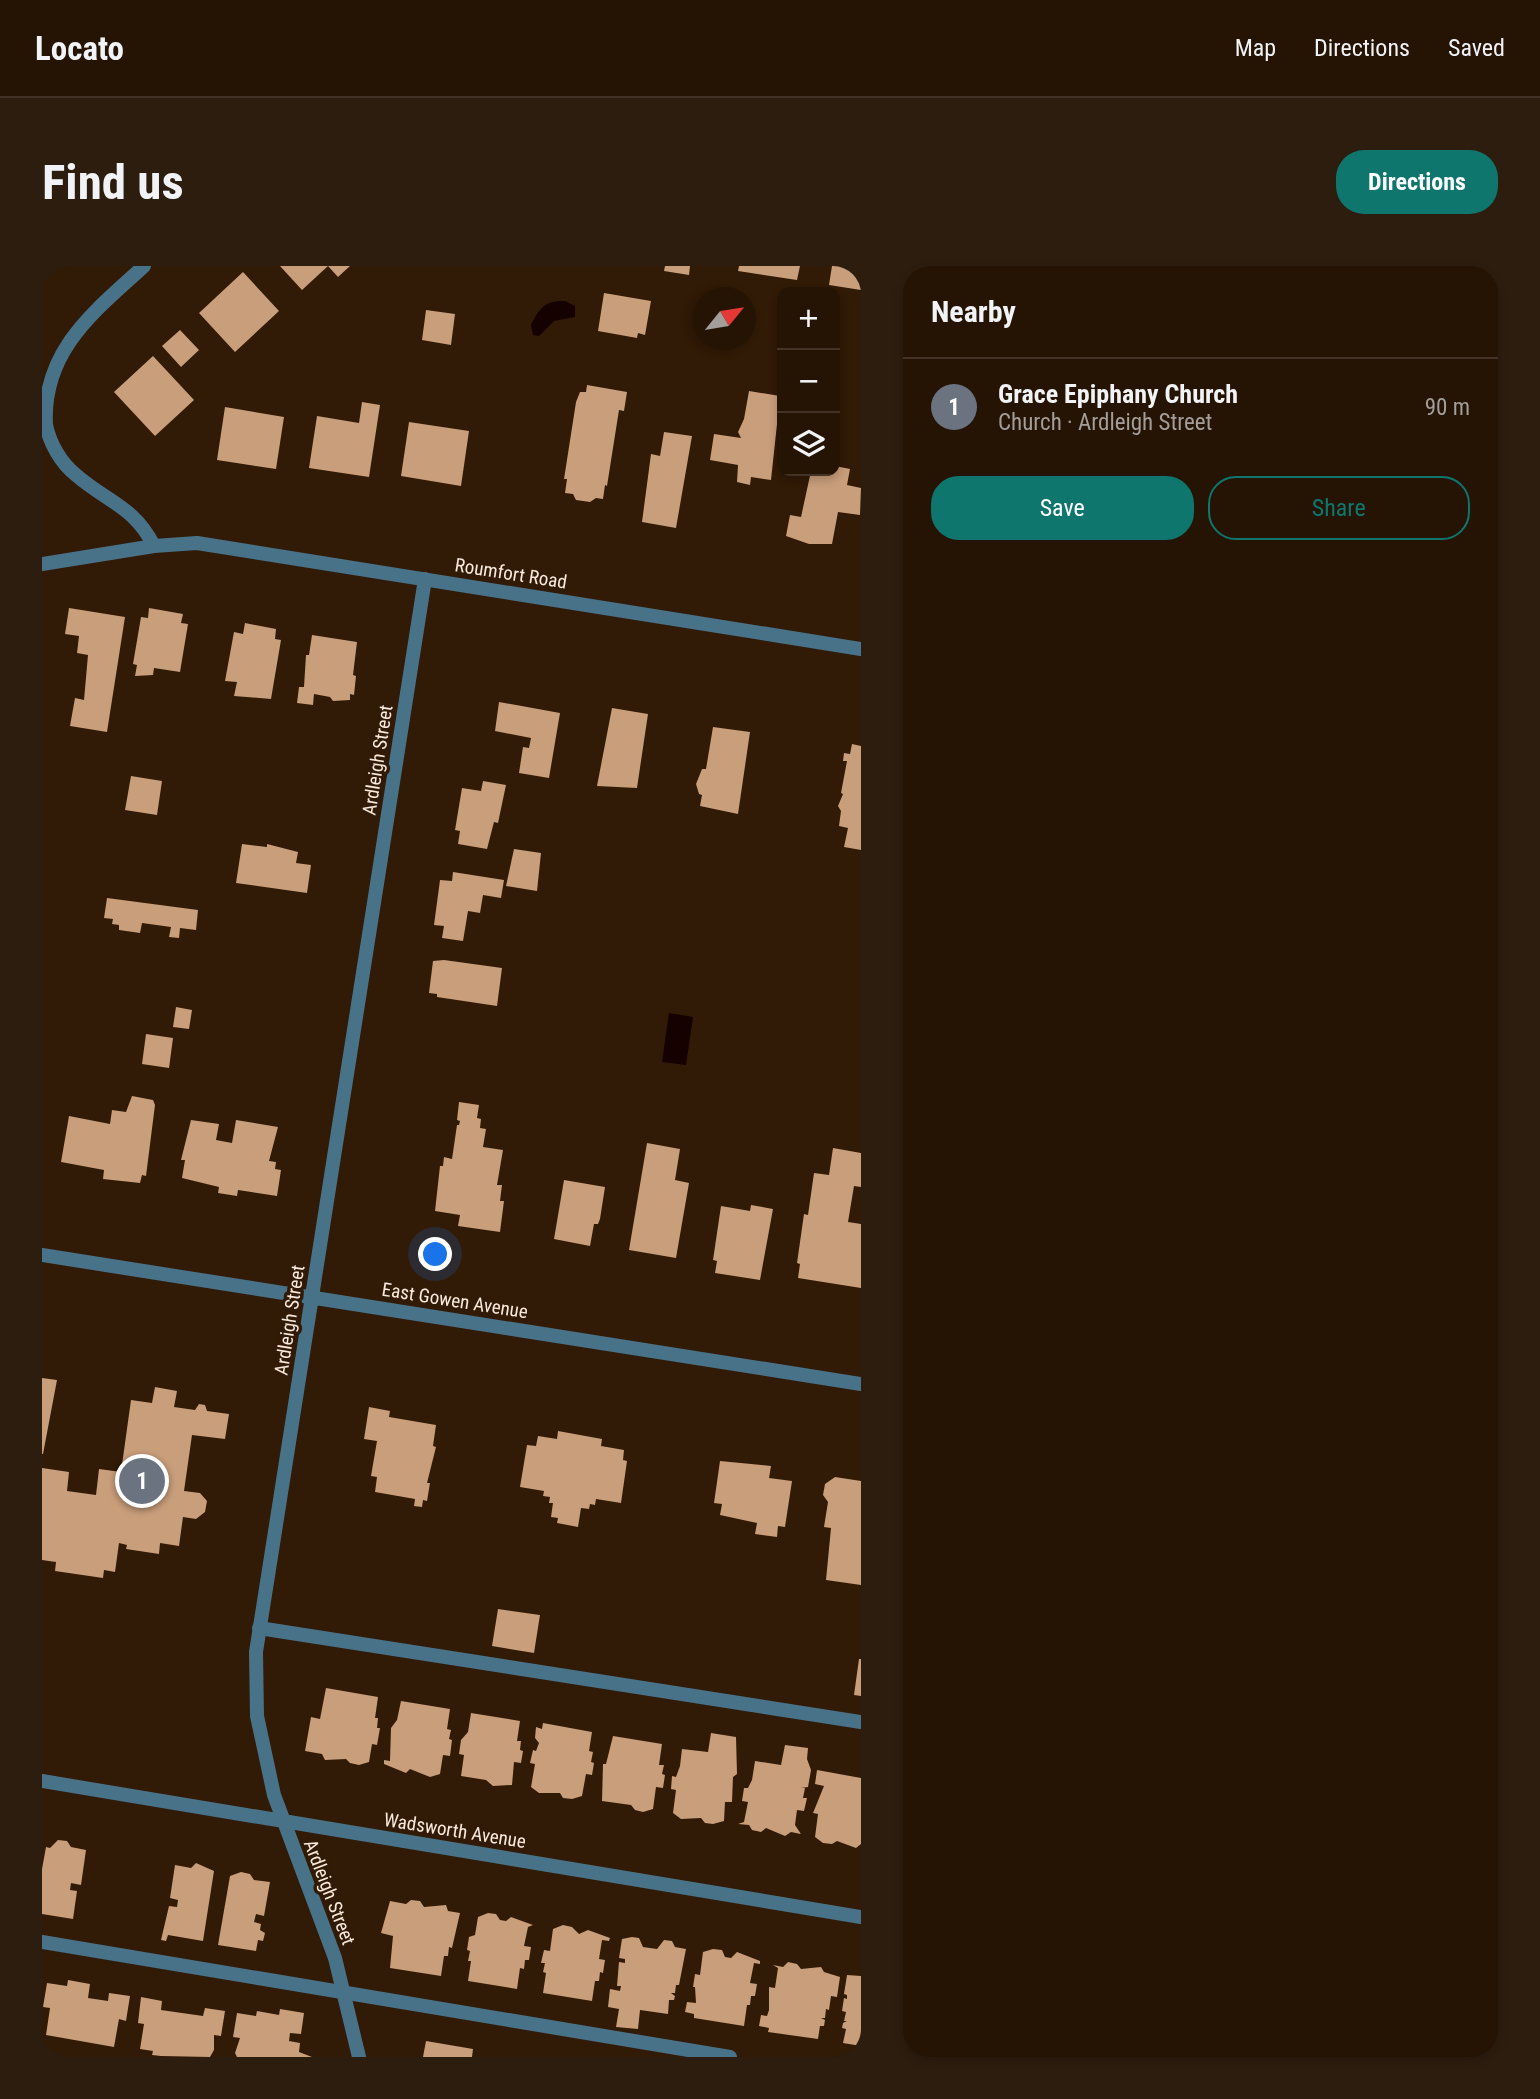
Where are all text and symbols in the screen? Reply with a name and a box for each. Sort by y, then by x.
text: Locato [35,29,124,68]
text: Map [1235,34,1276,62]
text: Directions [1314,34,1410,62]
text: Saved [1448,34,1505,62]
button: Directions [1336,150,1498,214]
text: Find us [42,154,184,211]
north arrow [693,287,756,350]
map controls [777,287,840,476]
button: + [777,287,840,350]
text: Nearby [931,294,1016,329]
button: − [777,350,840,413]
text: Grace Epiphany Church [998,379,1238,409]
text: 1 [948,394,960,421]
text: 90 m [1425,394,1470,421]
text: Church · Ardleigh Street [998,409,1212,436]
button: layers [777,413,840,476]
button: Save [931,476,1194,540]
button: Share [1208,476,1470,540]
street label: Roumfort Road [453,553,569,594]
street label: Ardleigh Street [357,703,398,817]
your location [418,1237,452,1271]
street label: Ardleigh Street [269,1263,310,1377]
street label: East Gowen Avenue [380,1278,530,1323]
pin: 1 [119,1455,165,1507]
street label: Wadsworth Avenue [382,1808,528,1853]
street label: Ardleigh Street [299,1836,360,1948]

